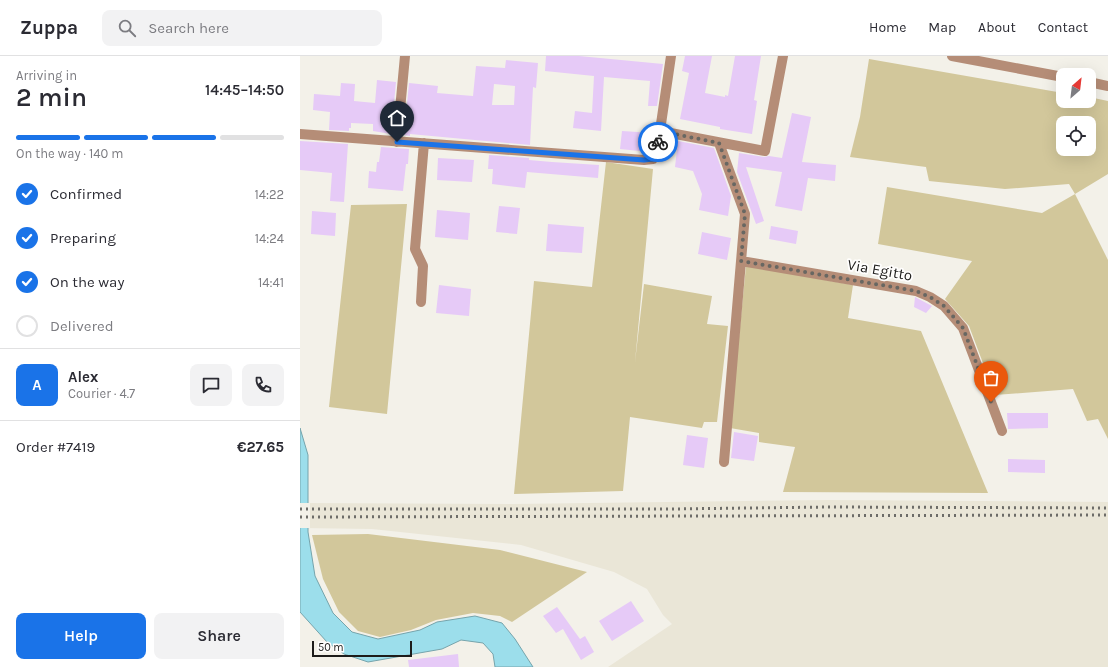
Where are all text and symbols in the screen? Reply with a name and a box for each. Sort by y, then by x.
search box [102,10,382,46]
text: Zuppa [20,17,78,39]
icon: search [116,17,138,39]
text: Search here [148,19,229,37]
text: Home [869,19,906,36]
text: Map [928,19,956,36]
text: About [978,19,1016,36]
text: Contact [1038,19,1088,36]
text: Arriving in [16,68,77,83]
north arrow [1056,68,1096,108]
map controls [1056,68,1096,156]
text: 14:45–14:50 [205,81,284,99]
text: 2 min [16,82,87,113]
pin [380,101,414,142]
icon: home [386,107,408,129]
button: locate [1056,116,1096,156]
courier [638,122,678,162]
icon: bike [647,131,669,153]
text: On the way · 140 m [16,146,123,161]
icon: check [16,183,38,205]
text: Confirmed [50,185,122,203]
text: 14:22 [254,187,284,202]
icon: check [16,227,38,249]
text: Preparing [50,229,116,247]
text: 14:24 [255,231,284,246]
street label: Via Egitto [846,255,914,285]
icon: check [16,271,38,293]
text: On the way [50,273,124,291]
text: 14:41 [258,275,284,290]
text: Delivered [50,317,114,335]
pin [974,361,1008,402]
button: chat [190,364,232,406]
button: phone [242,364,284,406]
icon: bag [980,367,1002,389]
text: Alex [68,368,98,386]
text: A [32,376,42,394]
text: Courier · 4.7 [68,386,135,401]
text: Order #7419 [16,438,95,456]
text: €27.65 [237,438,284,456]
button: Help [16,613,146,659]
button: Share [154,613,284,659]
scale bar [312,639,412,658]
text: 50 m [318,641,344,654]

